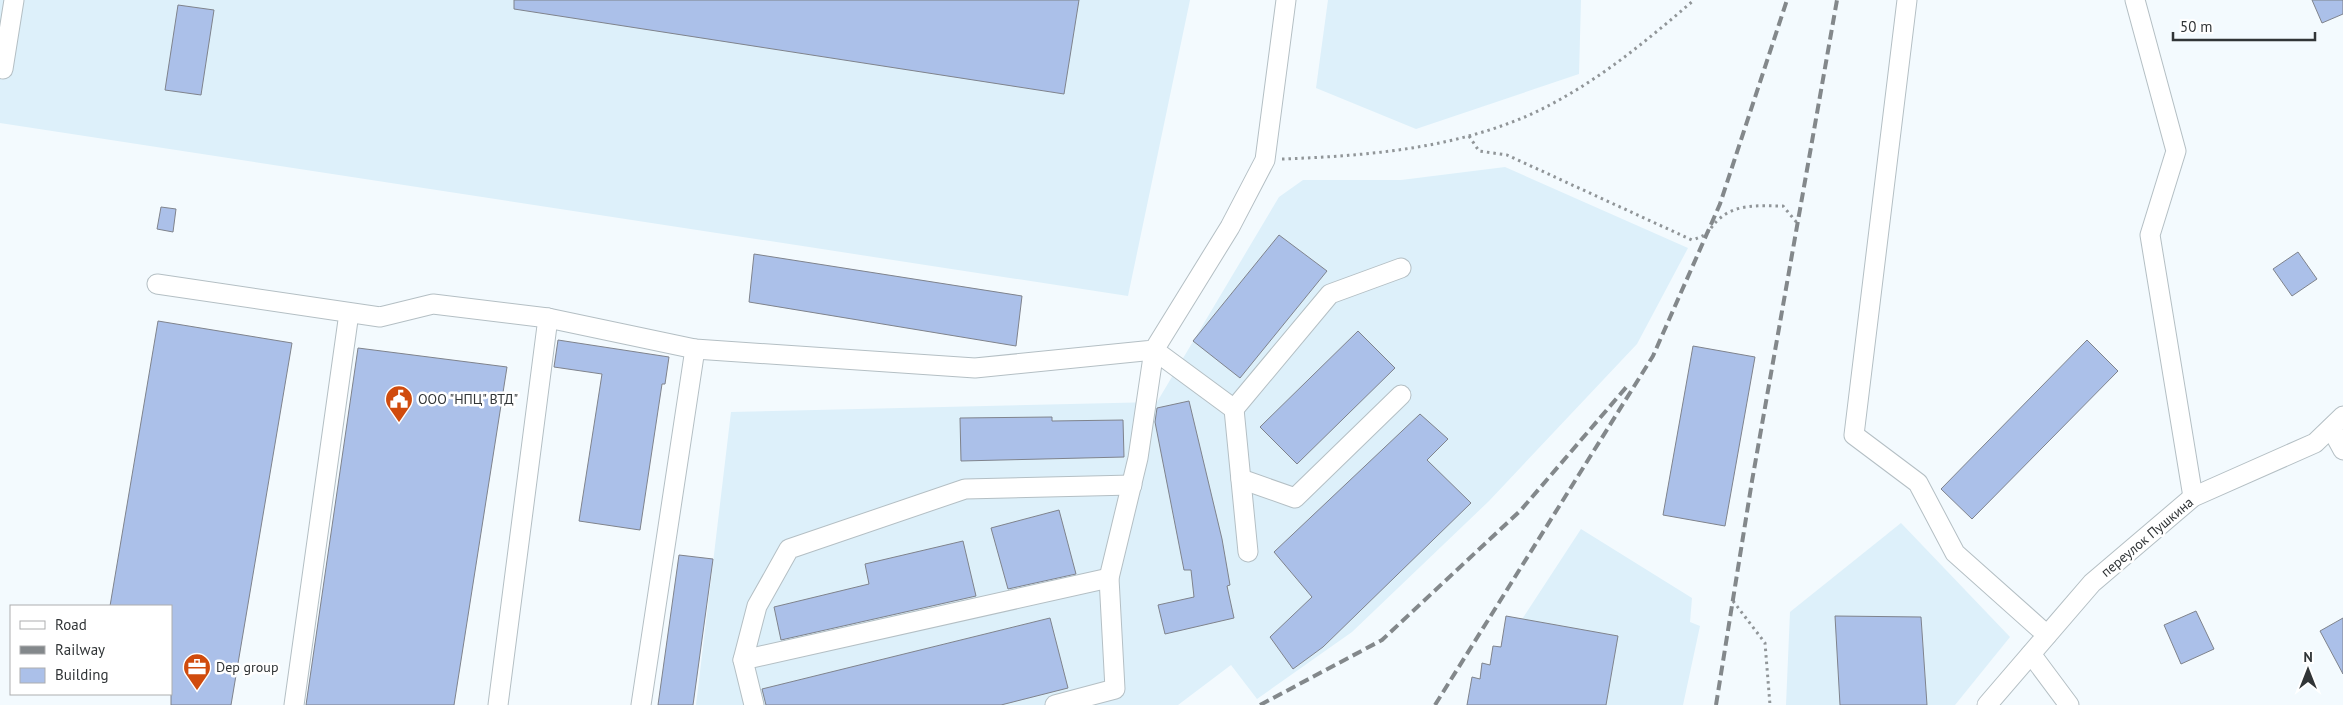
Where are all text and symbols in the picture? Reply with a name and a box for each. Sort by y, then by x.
scale bar [2173,10,2316,42]
text: 50 m [2180,17,2213,36]
public building icon: ООО "НПЦ" ВТД" [384,384,414,423]
place label: ООО "НПЦ" ВТД" [418,390,518,408]
street label: переулок Пушкина [2097,493,2197,581]
legend [10,605,172,695]
text: Road [55,615,87,634]
text: Railway [55,640,105,659]
north arrow [2283,645,2333,695]
text: N [2303,648,2313,666]
office icon: Dep group [182,652,212,691]
place label: Dep group [216,658,278,676]
text: Building [55,665,109,684]

